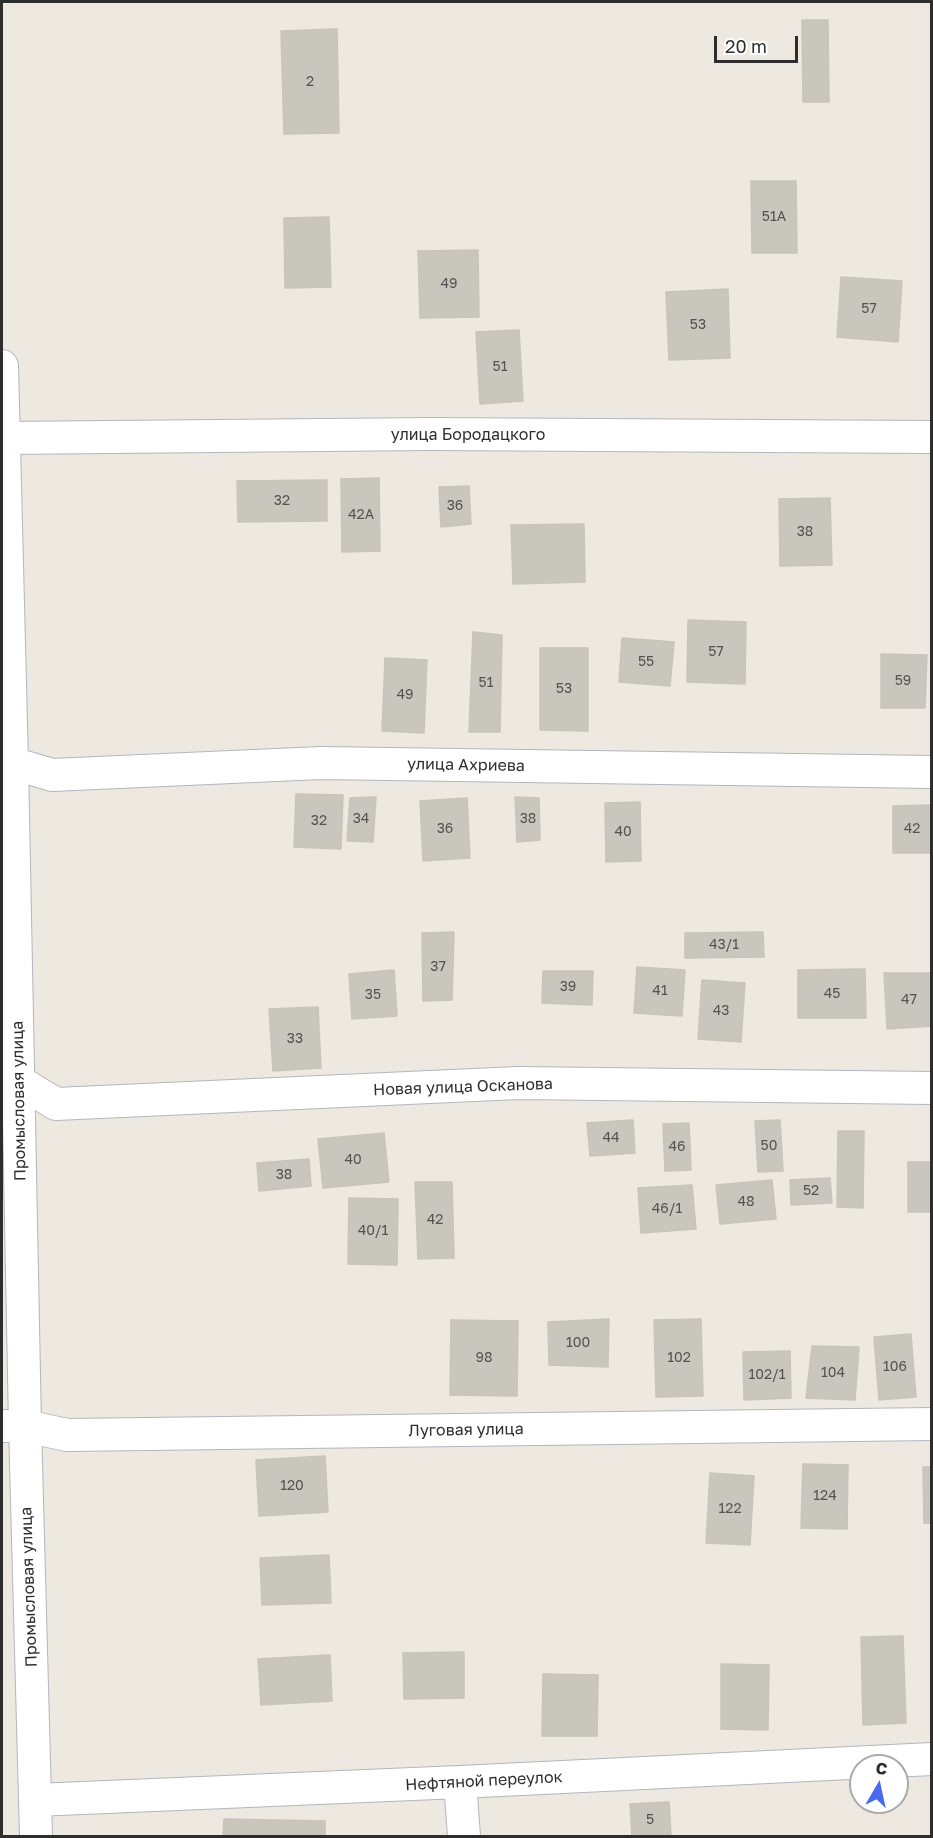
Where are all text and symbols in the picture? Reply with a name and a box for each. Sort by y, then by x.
scale bar [717,24,801,62]
text: 20 m [725,35,767,57]
house number: 2 [306,74,314,90]
house number: 51А [762,209,786,225]
house number: 49 [440,276,458,292]
house number: 57 [861,301,877,317]
house number: 53 [690,317,706,333]
house number: 51 [493,359,507,375]
street label: улица Бородацкого [391,425,545,445]
house number: 32 [274,493,290,509]
house number: 36 [447,498,463,514]
house number: 42А [348,507,374,523]
house number: 38 [797,524,813,540]
house number: 57 [708,644,724,660]
house number: 55 [638,654,654,670]
house number: 59 [895,673,911,689]
house number: 51 [479,675,493,691]
house number: 53 [556,681,572,697]
house number: 49 [396,687,414,703]
street label: улица Ахриева [407,754,525,776]
house number: 34 [353,811,369,827]
house number: 38 [520,811,536,827]
house number: 32 [311,813,327,829]
house number: 36 [437,821,453,837]
house number: 42 [904,821,920,837]
house number: 40 [614,824,632,840]
house number: 43/1 [709,937,739,953]
house number: 37 [430,959,446,975]
house number: 39 [560,979,576,995]
house number: 41 [652,983,668,999]
house number: 45 [824,986,840,1002]
house number: 35 [365,987,381,1003]
house number: 47 [901,992,917,1008]
house number: 43 [713,1003,729,1019]
street label: Промысловая улица [8,1021,30,1181]
house number: 33 [287,1031,303,1047]
street label: Новая улица Осканова [373,1074,553,1100]
house number: 44 [602,1130,620,1146]
house number: 50 [761,1138,777,1154]
house number: 46 [668,1139,686,1155]
house number: 40 [344,1152,362,1168]
house number: 38 [276,1167,292,1183]
house number: 52 [803,1183,819,1199]
house number: 48 [737,1194,755,1210]
house number: 46/1 [652,1201,682,1217]
house number: 42 [427,1212,443,1228]
house number: 40/1 [358,1223,388,1239]
house number: 100 [566,1335,590,1351]
house number: 98 [475,1350,493,1366]
house number: 102 [667,1350,691,1366]
house number: 106 [883,1359,907,1375]
house number: 104 [821,1365,845,1381]
house number: 102/1 [748,1367,786,1383]
street label: Луговая улица [408,1419,524,1441]
house number: 120 [280,1478,304,1494]
house number: 124 [813,1488,837,1504]
house number: 122 [718,1501,742,1517]
street label: Промысловая улица [17,1507,41,1667]
north arrow [849,1754,909,1814]
text: С [874,1757,889,1779]
street label: Нефтяной переулок [405,1767,563,1795]
house number: 5 [646,1812,654,1828]

